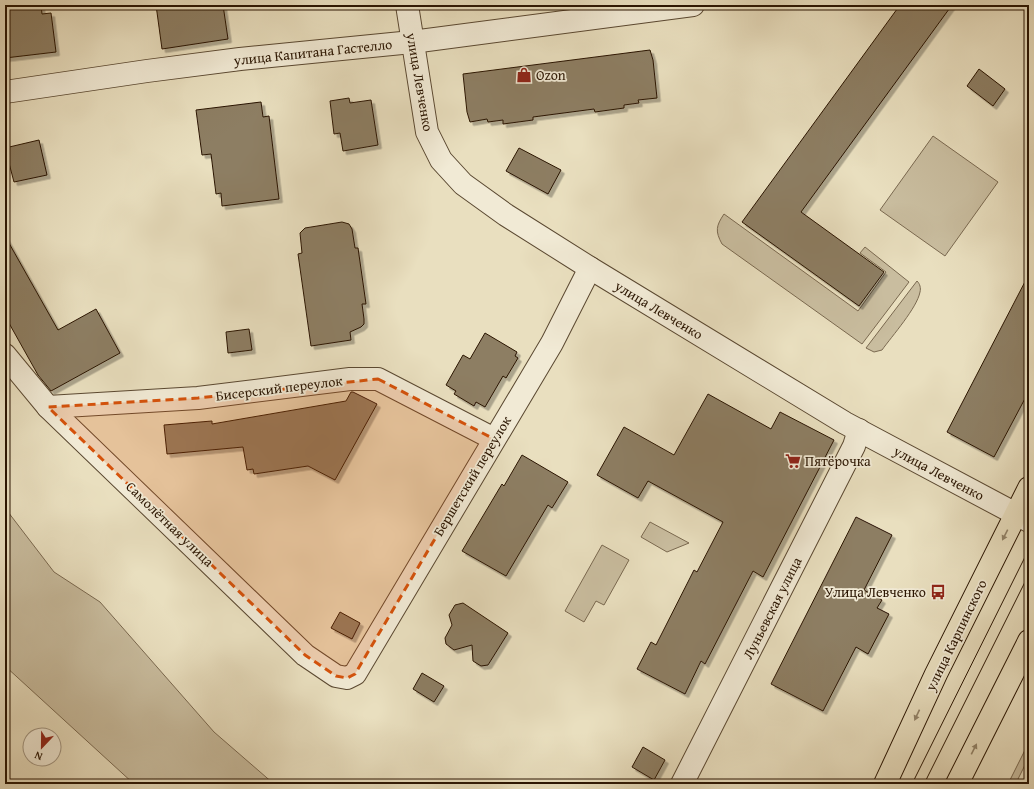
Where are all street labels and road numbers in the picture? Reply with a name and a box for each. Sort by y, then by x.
street label: улица Левченко [401,30,439,133]
street label: улица Капитана Гастелло [232,34,393,70]
street label: улица Левченко [610,275,707,344]
street label: Бисерский переулок [214,370,344,406]
street label: Бершетский переулок [428,411,516,540]
street label: улица Левченко [889,440,988,505]
street label: Самолётная улица [122,477,219,571]
street label: Луньевская улица [738,553,807,663]
street label: улица Карпинского [920,576,992,695]

